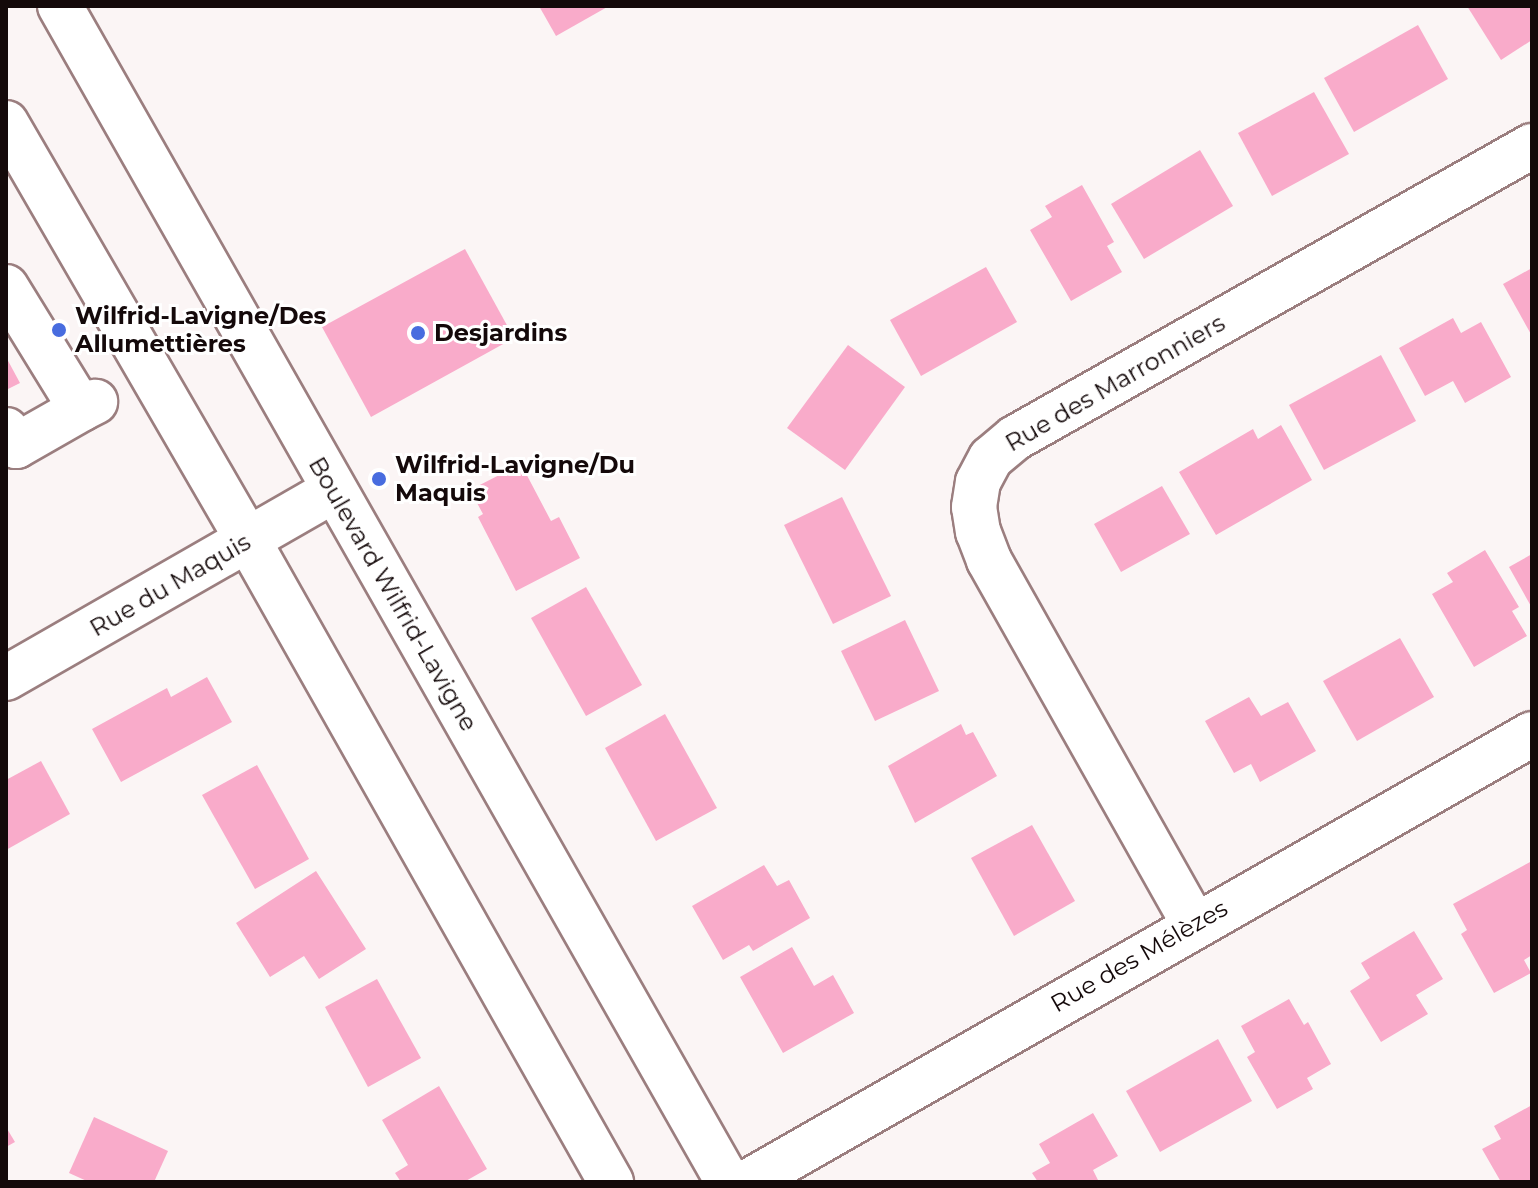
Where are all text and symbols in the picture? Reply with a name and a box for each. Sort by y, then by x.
place label: Wilfrid-Lavigne/Des Allumettières [75,302,326,358]
street label: Rue des Marronniers [1000,308,1230,458]
place label: Desjardins [434,319,567,347]
marker: Wilfrid-Lavigne/Des Allumettières [50,321,68,339]
marker: Desjardins [409,324,427,342]
place label: Wilfrid-Lavigne/Du Maquis [395,451,635,507]
street label: Boulevard Wilfrid-Lavigne [303,452,483,736]
marker: Wilfrid-Lavigne/Du Maquis [370,470,388,488]
street label: Rue du Maquis [85,527,255,643]
street label: Rue des Mélèzes [1045,894,1233,1018]

